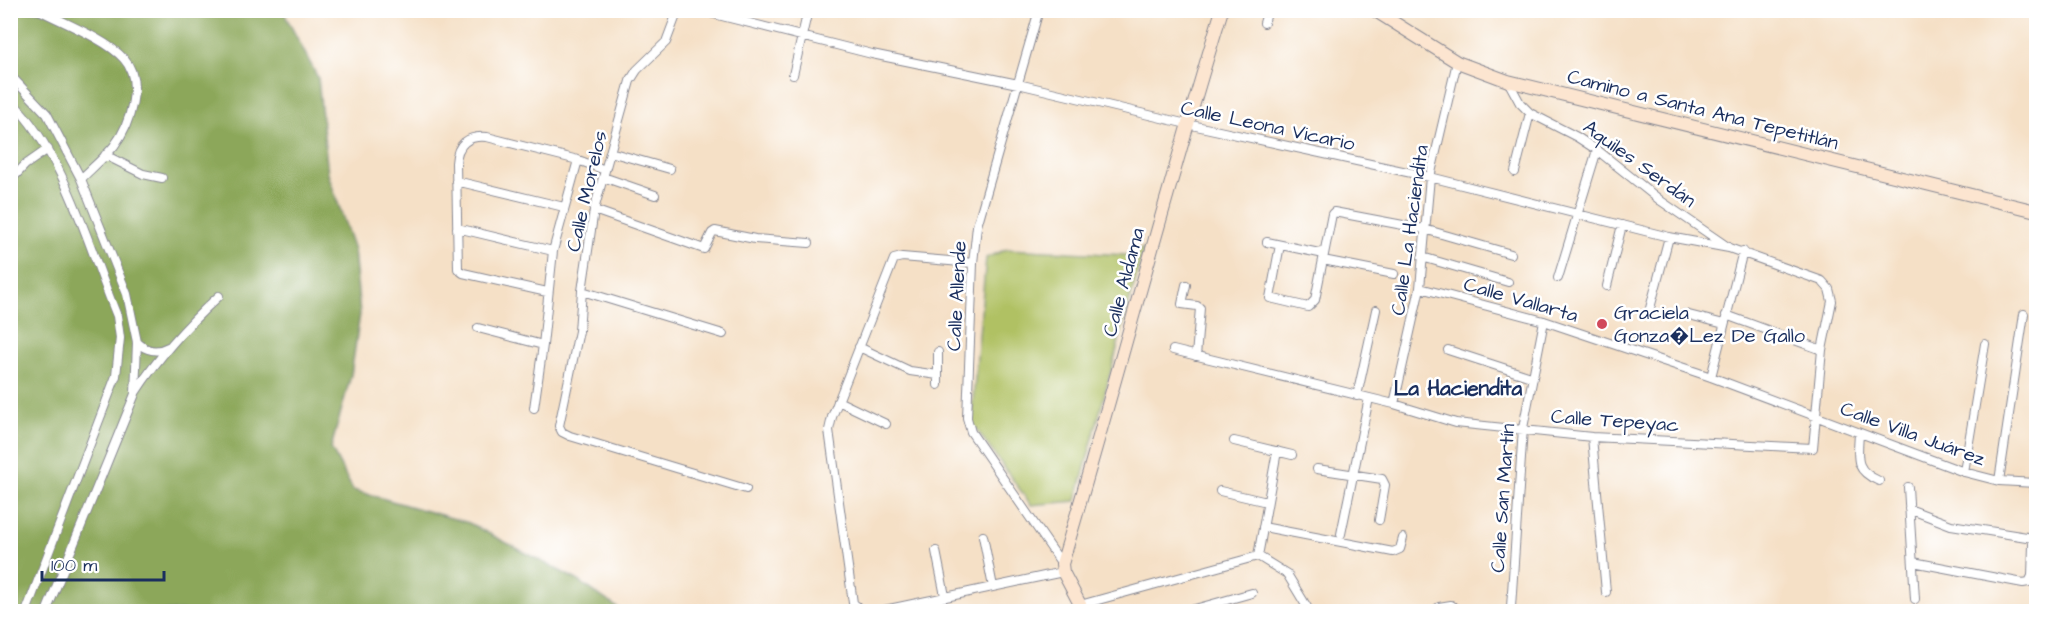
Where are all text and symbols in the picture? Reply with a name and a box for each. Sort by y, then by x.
street label: Camino a Santa Ana Tepetitlán [1564,63,1841,157]
street label: Calle Leona Vicario [1178,94,1357,158]
street label: Aquiles Serdán [1577,113,1702,214]
street label: Calle Morelos [559,128,615,255]
street label: Calle La Haciendita [1384,143,1436,317]
street label: Calle Aldama [1096,225,1152,340]
street label: Calle Allende [940,240,974,352]
street label: Calle Vallarta [1460,270,1581,330]
place label: Graciela Gonza�Lez De Gallo [1614,299,1805,350]
marker: Graciela Gonza�Lez De Gallo [1595,317,1609,331]
district label: La Haciendita [1394,374,1523,403]
street label: Calle Villa Juárez [1836,395,1989,473]
street label: Calle Tepeyac [1550,403,1680,440]
street label: Calle San Martín [1484,423,1522,574]
scale bar [42,544,164,582]
text: 100 m [51,553,97,578]

